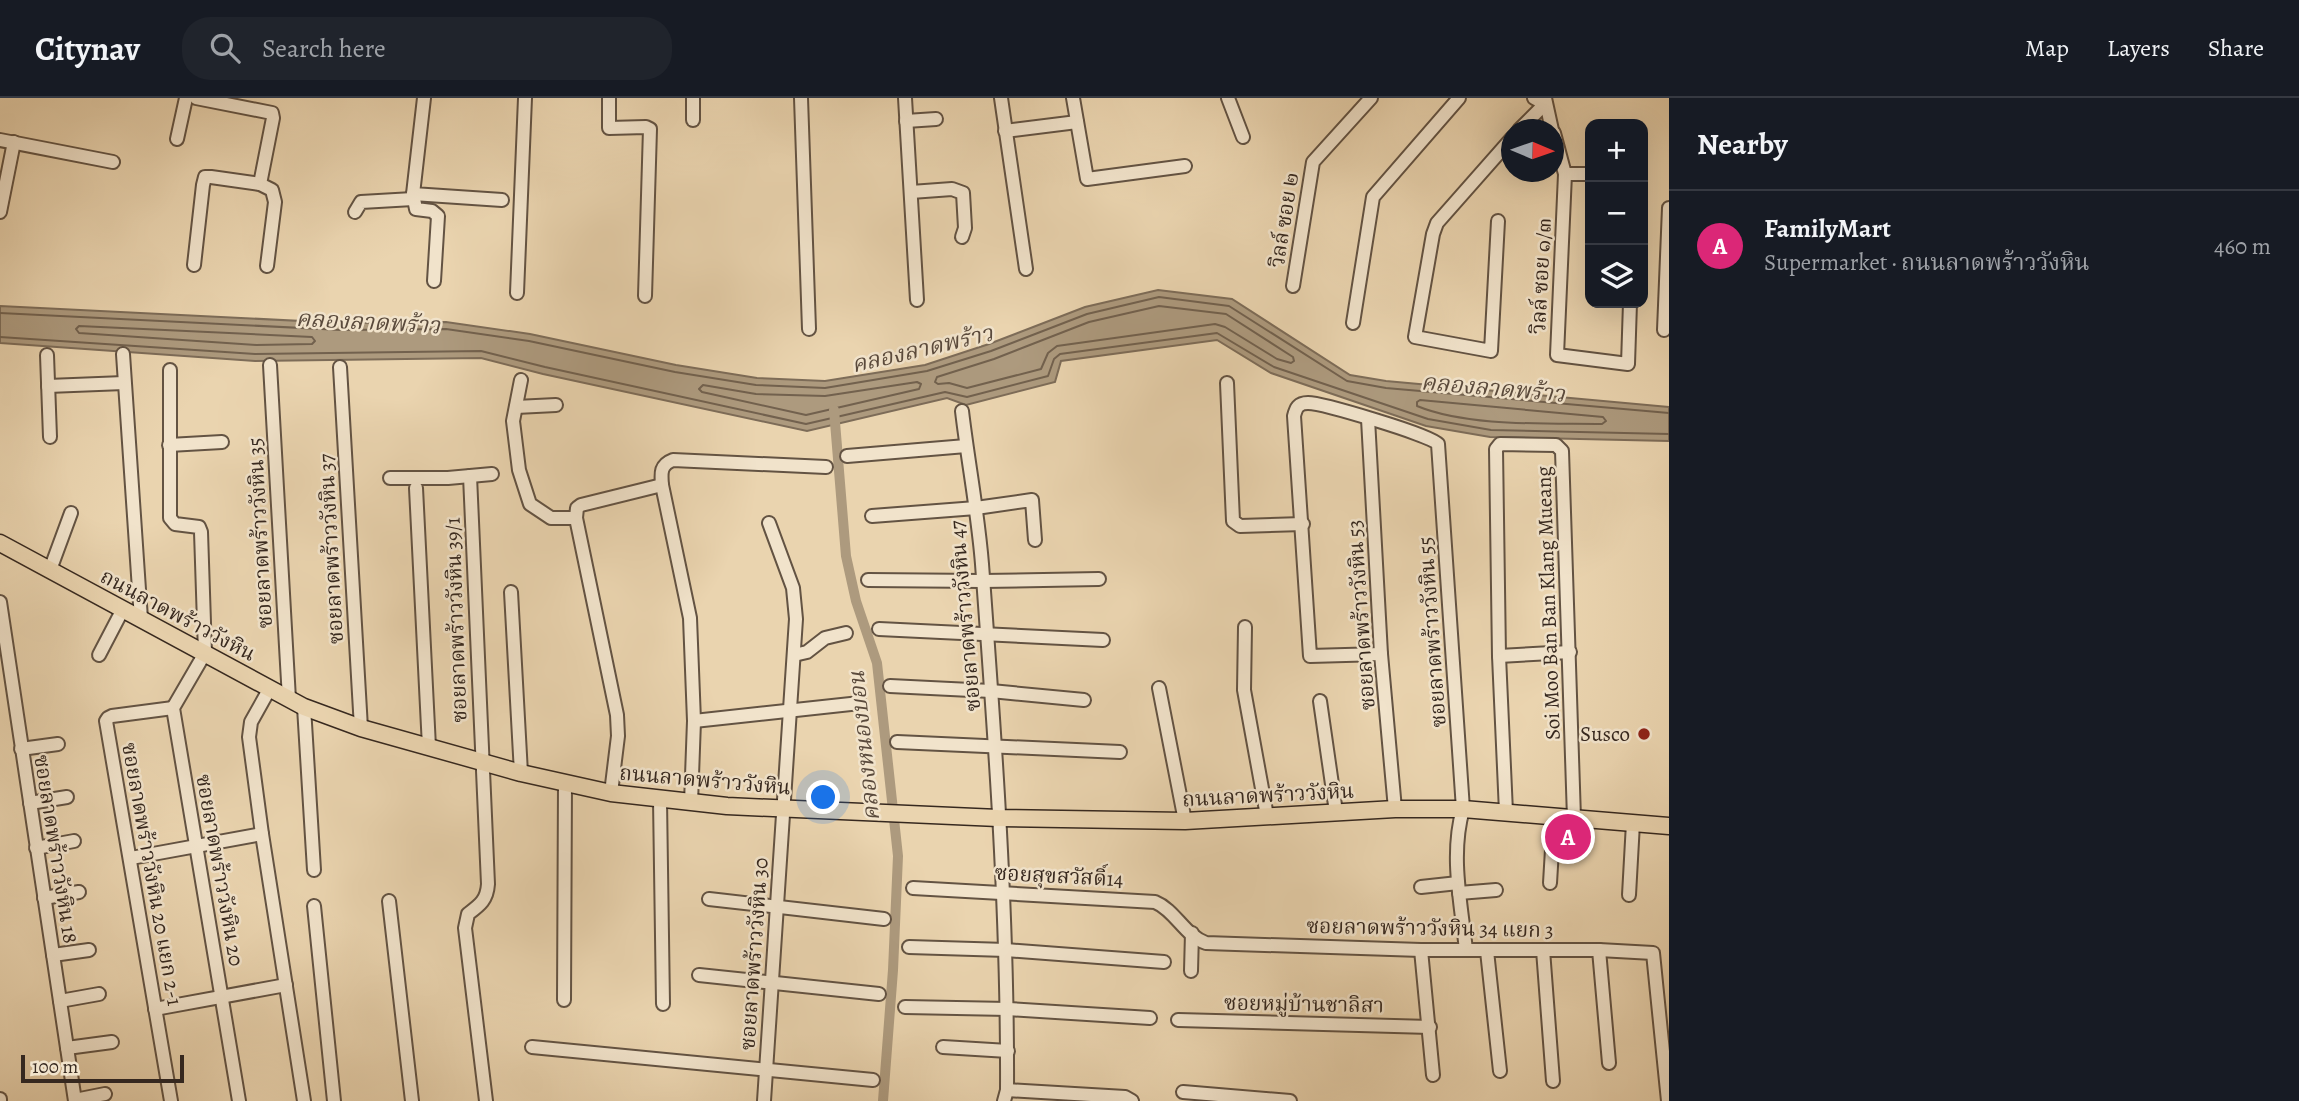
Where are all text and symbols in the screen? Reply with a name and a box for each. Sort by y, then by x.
search box [182,17,672,80]
text: Citynav [35,26,140,71]
icon: search [206,29,244,67]
text: Search here [262,31,386,66]
text: Map [2025,32,2069,64]
text: Layers [2107,32,2170,64]
text: Share [2208,32,2264,64]
north arrow [1501,119,1564,182]
map controls [1585,119,1648,308]
button: + [1585,119,1648,182]
text: Nearby [1697,124,1788,164]
street label: วิลล์ ซอย ๒ [1263,170,1305,270]
button: − [1585,182,1648,245]
text: FamilyMart [1764,211,1891,246]
street label: วิลล์ ซอย ๑/๓ [1524,217,1558,335]
text: A [1713,231,1727,262]
text: 460 m [2214,231,2271,262]
button: layers [1585,245,1648,308]
text: Supermarket · ถนนลาดพร้าววังหิน [1764,247,2090,278]
water label: คลองลาดพร้าว [295,303,442,341]
water label: คลองลาดพร้าว [848,317,997,380]
water label: คลองลาดพร้าว [1420,366,1567,410]
street label: ซอยลาดพร้าววังหิน 35 [241,437,279,629]
street label: ซอยลาดพร้าววังหิน 37 [312,453,350,645]
street label: Soi Moo Ban Ban Klang Mueang [1529,465,1567,740]
street label: ซอยลาดพร้าววังหิน 39/1 [438,517,474,723]
street label: ซอยลาดพร้าววังหิน 47 [943,519,987,713]
street label: ซอยลาดพร้าววังหิน 53 [1340,519,1382,711]
street label: ซอยลาดพร้าววังหิน 55 [1411,536,1453,728]
street label: ถนนลาดพร้าววังหิน [95,562,261,668]
water label: คลองหนองบอน [841,669,887,823]
place label: Susco [1580,720,1630,748]
marker: Susco [1636,726,1652,742]
street label: ซอยลาดพร้าววังหิน 20 แยก 2-1 [115,740,189,1008]
street label: ซอยลาดพร้าววังหิน 18 [27,753,85,945]
street label: ถนนลาดพร้าววังหิน [618,759,792,801]
street label: ซอยลาดพร้าววังหิน 20 [189,772,251,968]
street label: ถนนลาดพร้าววังหิน [1181,777,1355,813]
your location [806,780,840,814]
pin: A [1545,811,1591,863]
street label: ซอยลาดพร้าววังหิน 30 [733,857,775,1051]
street label: ซอยสุขสวัสดิ์14 [994,857,1124,893]
street label: ซอยลาดพร้าววังหิน 34 แยก 3 [1306,912,1554,944]
street label: ซอยหมู่บ้านชาลิสา [1224,989,1384,1019]
scale bar [21,1052,184,1084]
text: 100 m [32,1054,78,1080]

